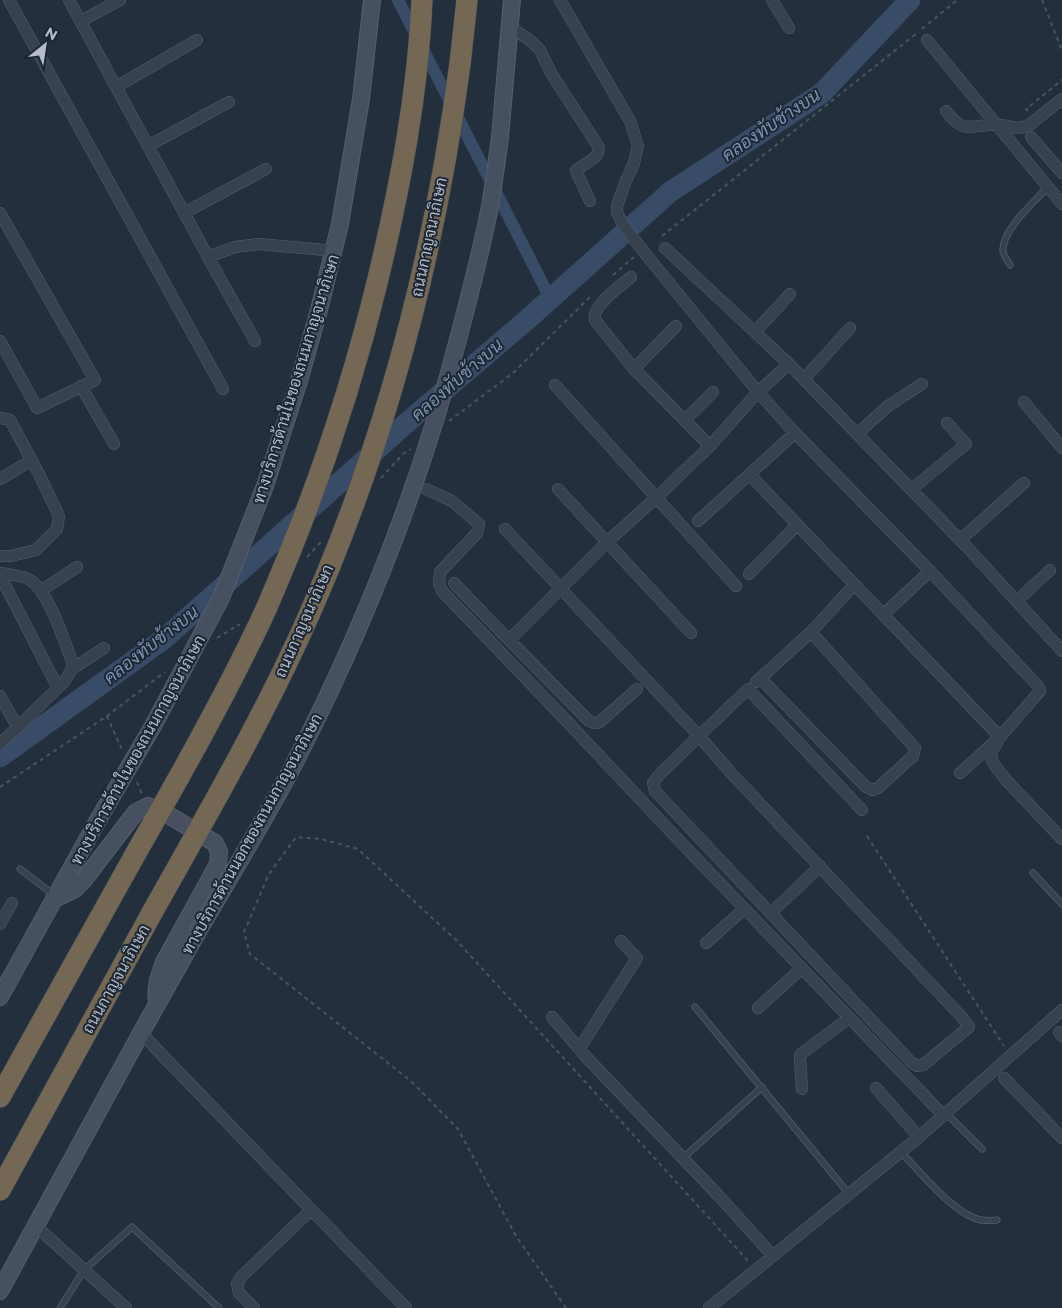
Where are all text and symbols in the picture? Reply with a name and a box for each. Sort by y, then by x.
north arrow [20,20,70,70]
text: N [42,23,61,44]
water label: คลองทับช้างบน [717,83,825,166]
street label: ถนนกาญจนาภิเษก [407,176,451,298]
street label: ทางบริการด้านในของถนนกาญจนาภิเษก [247,251,343,506]
water label: คลองทับช้างบน [406,333,508,426]
street label: ถนนกาญจนาภิเษก [271,562,337,680]
water label: คลองทับช้างบน [99,600,203,689]
street label: ทางบริการด้านในของถนนกาญจนาภิเษก [65,631,209,868]
street label: ทางบริการด้านนอกของถนนกาญจนาภิเษก [177,710,326,958]
street label: ถนนกาญจนาภิเษก [78,921,154,1037]

